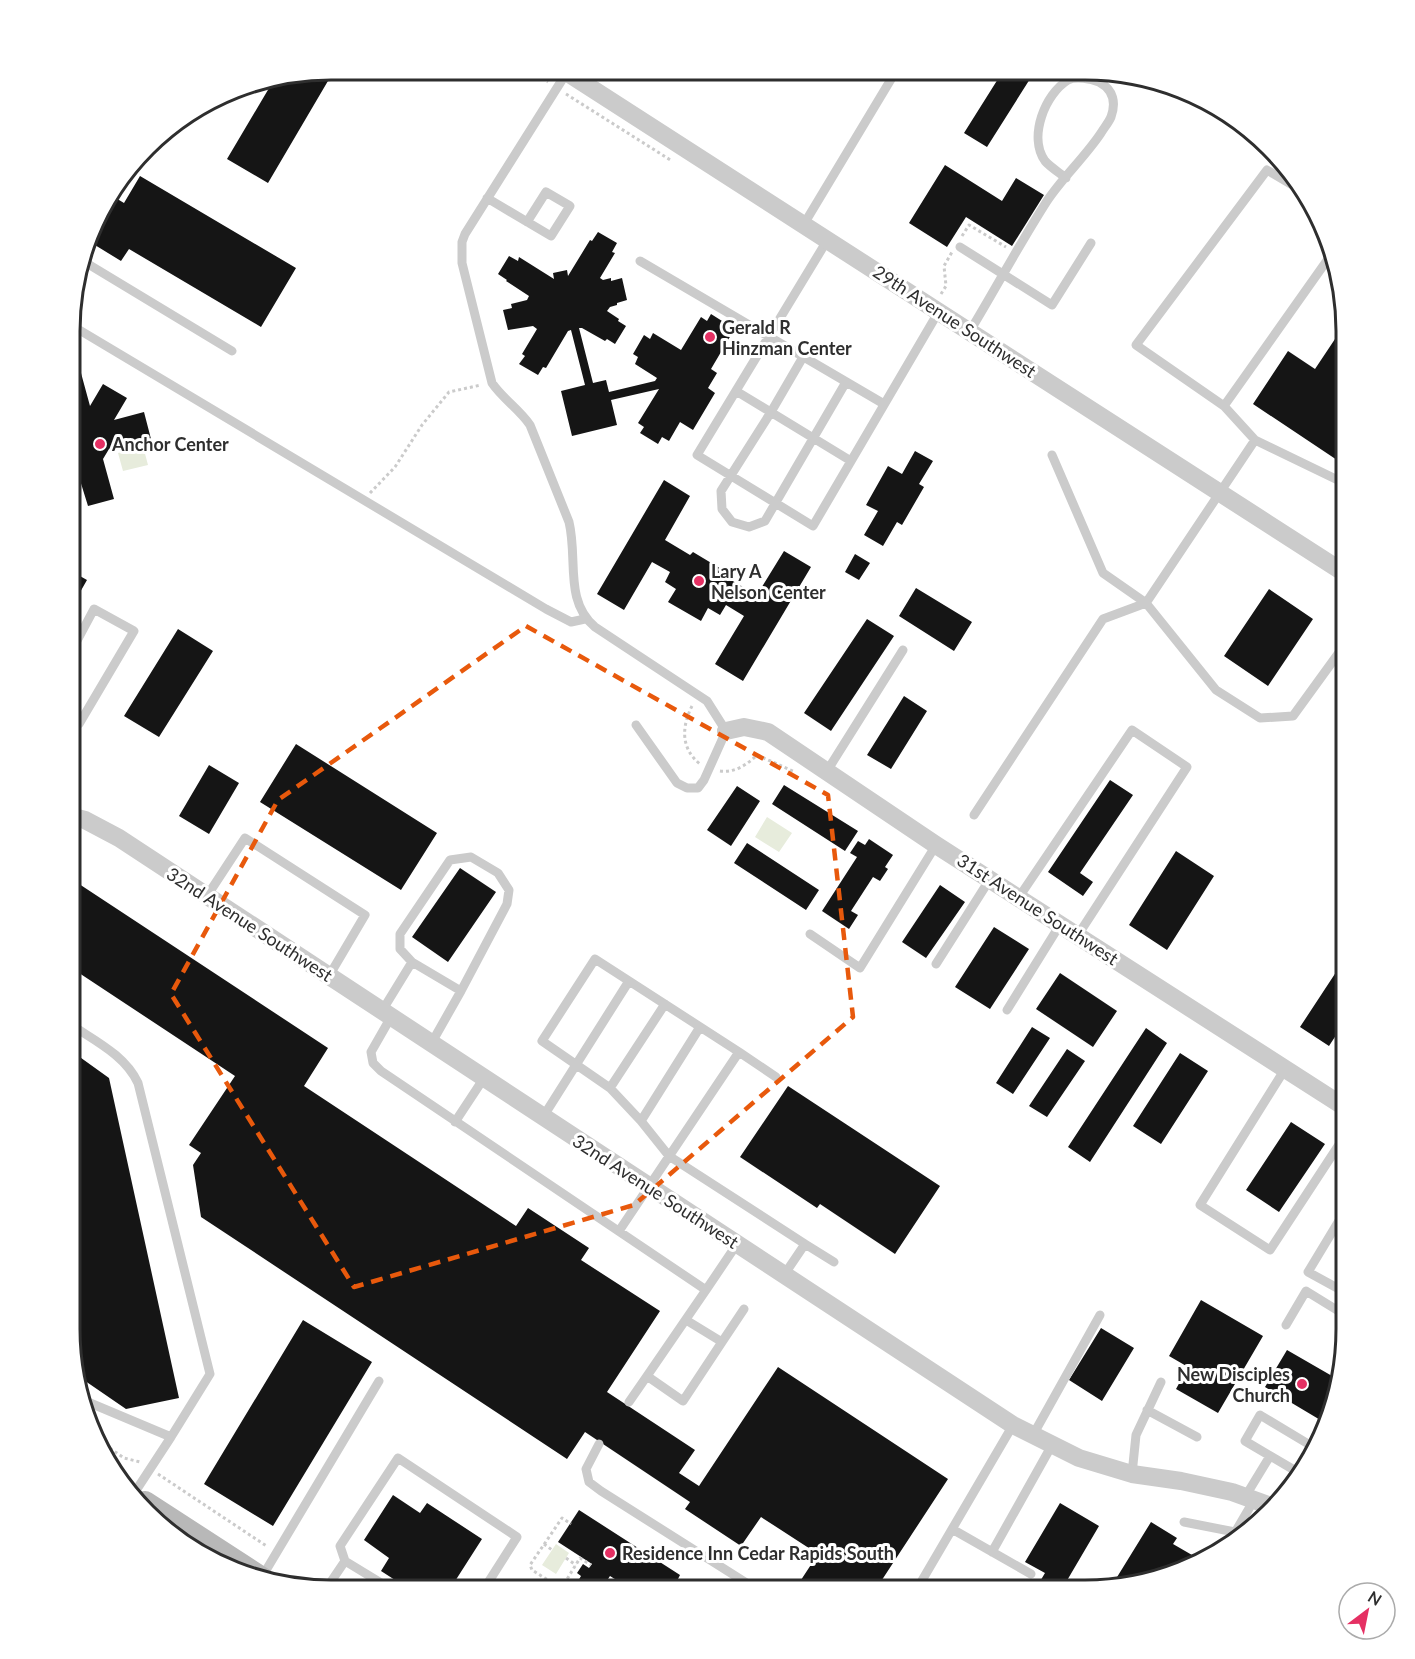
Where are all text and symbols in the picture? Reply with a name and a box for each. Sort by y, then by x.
street label: 29th Avenue Southwest [869,260,1041,382]
place label: Gerald R Hinzman Center [722,316,852,359]
marker: Gerald R Hinzman Center [703,330,717,344]
place label: Anchor Center [111,433,229,455]
marker: Anchor Center [93,437,107,451]
place label: Lary A Nelson Center [711,560,826,603]
marker: Lary A Nelson Center [692,574,706,588]
street label: 31st Avenue Southwest [953,849,1123,970]
street label: 32nd Avenue Southwest [163,862,338,986]
street label: 32nd Avenue Southwest [569,1129,744,1253]
place label: New Disciples Church [1177,1363,1290,1406]
marker: New Disciples Church [1295,1377,1309,1391]
place label: Residence Inn Cedar Rapids South [622,1542,894,1564]
marker: Residence Inn Cedar Rapids South [603,1546,617,1560]
north arrow [1337,1581,1397,1641]
text: N [1365,1587,1385,1609]

